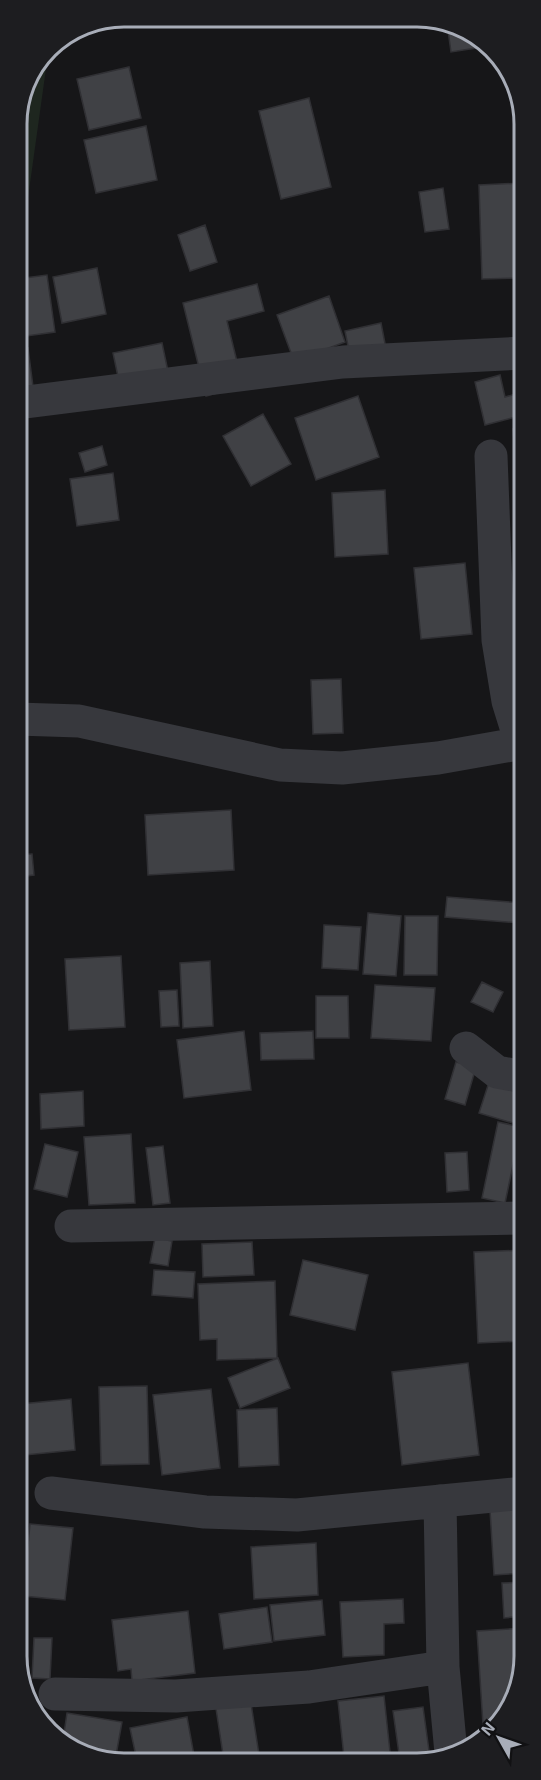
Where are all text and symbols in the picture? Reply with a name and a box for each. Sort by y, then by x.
north arrow [469,1708,529,1768]
text: N [476,1718,498,1739]

